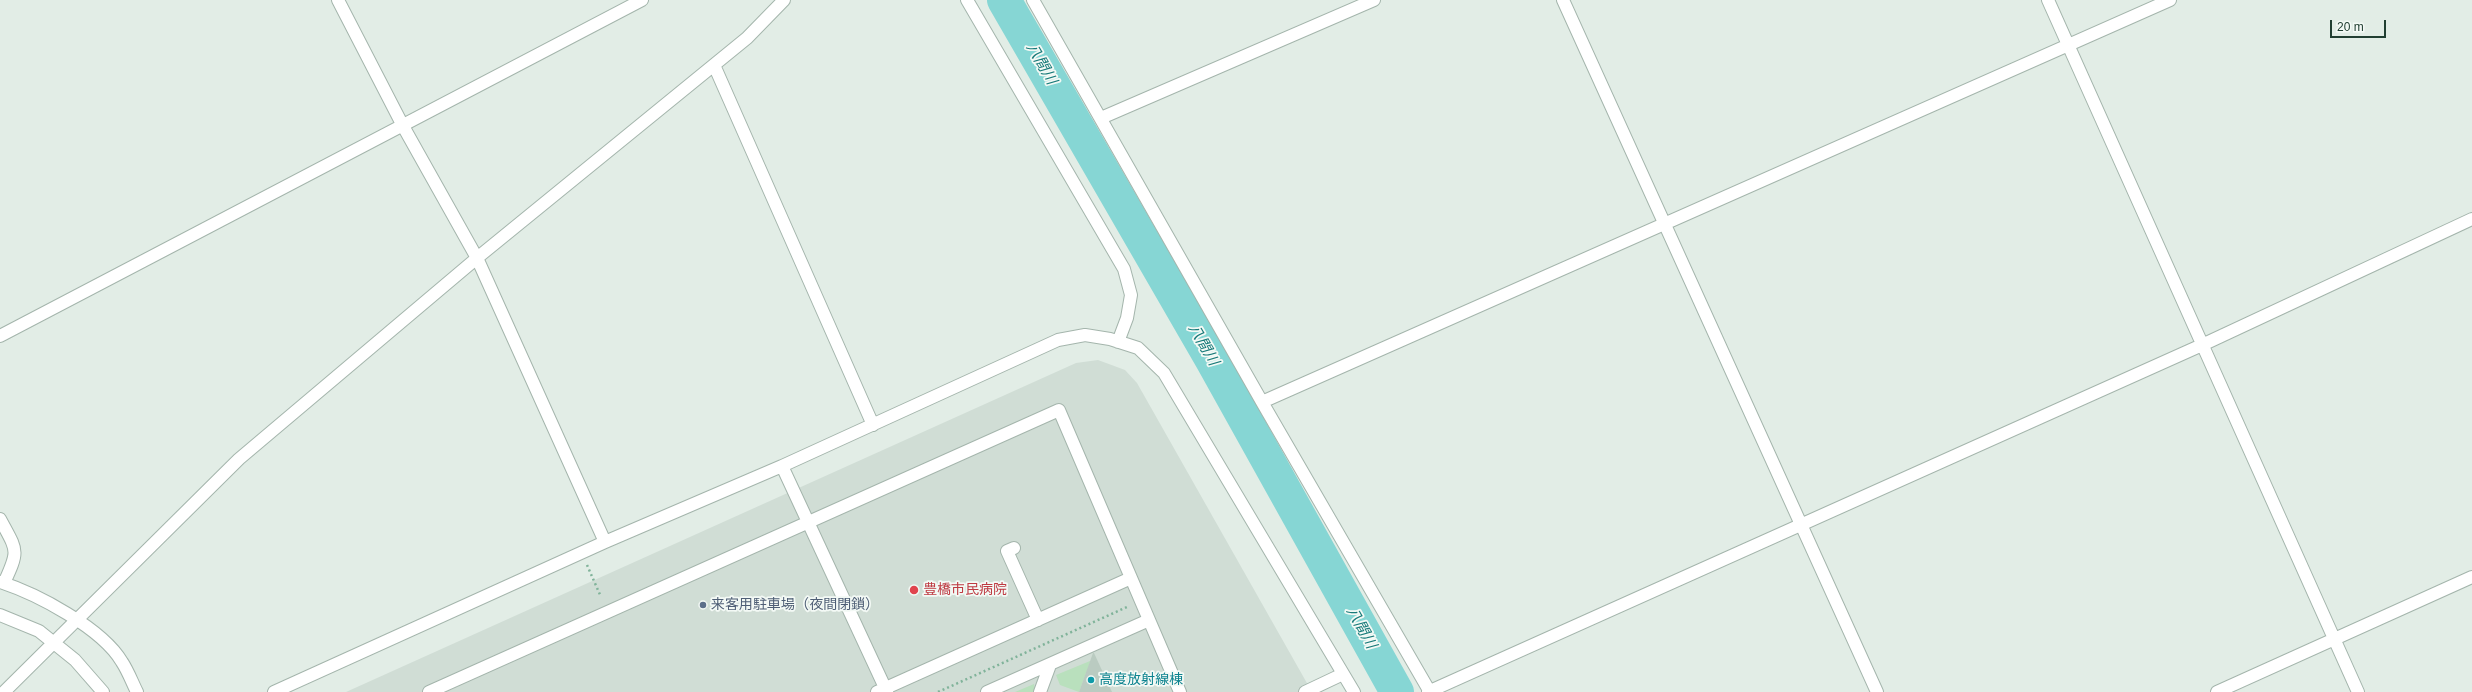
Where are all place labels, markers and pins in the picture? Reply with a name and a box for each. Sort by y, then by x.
place label: 豊橋市民病院 [923,582,1007,598]
marker: 豊橋市民病院 [908,584,920,596]
place label: 来客用駐車場（夜間閉鎖） [711,597,879,613]
marker: 来客用駐車場（夜間閉鎖） [698,600,708,610]
place label: 高度放射線棟 [1099,672,1183,688]
marker: 高度放射線棟 [1086,675,1096,685]

